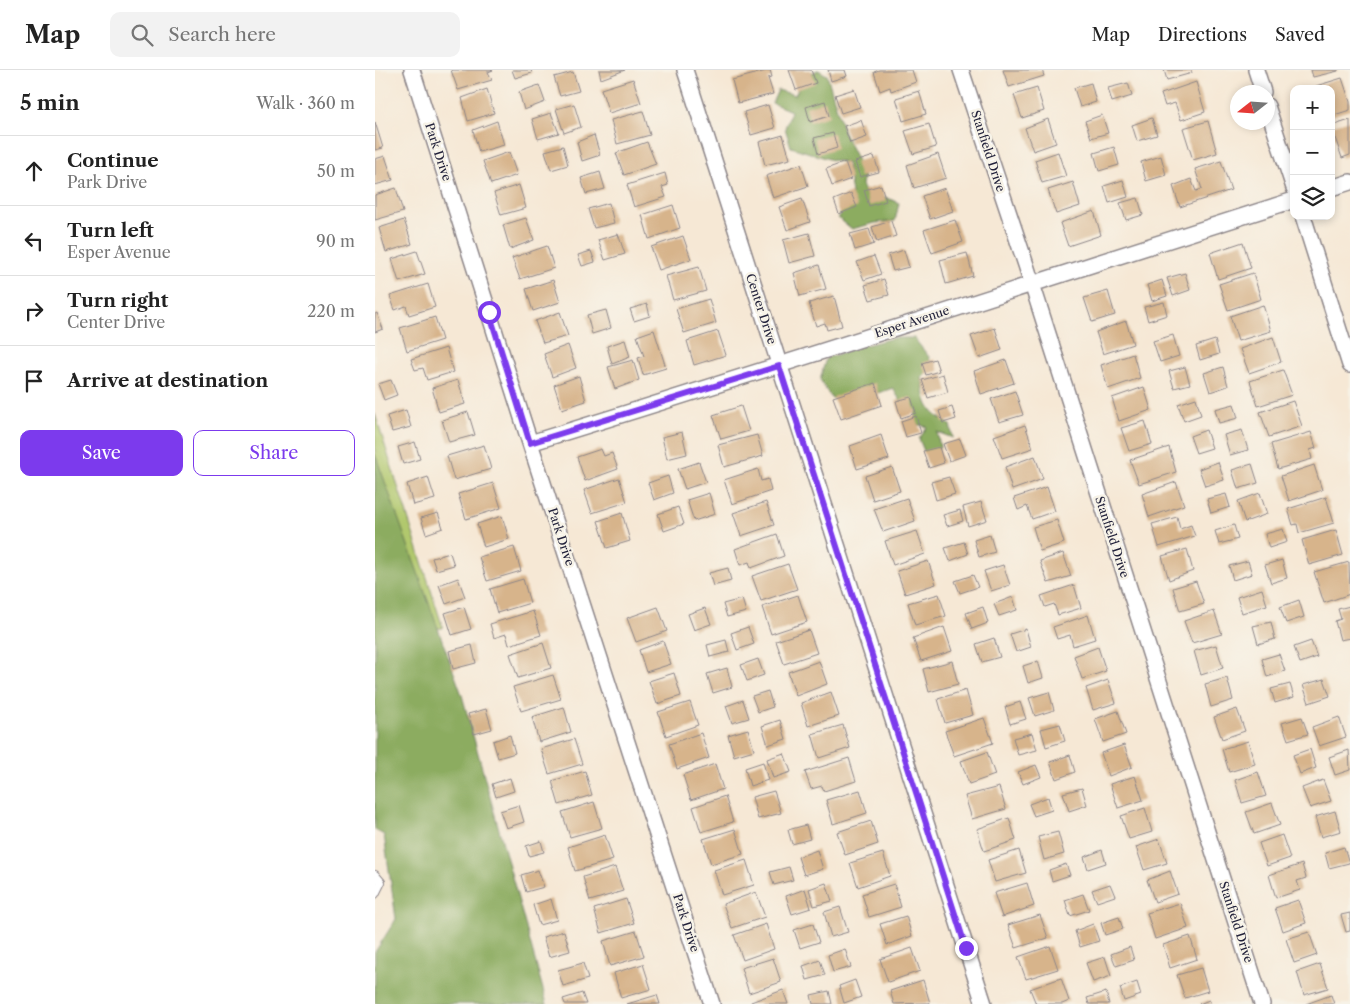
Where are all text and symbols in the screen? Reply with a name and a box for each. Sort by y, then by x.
search box [110,12,460,57]
text: Map [25,20,80,49]
icon: search [128,21,156,49]
text: Search here [168,23,276,46]
text: Map [1091,24,1130,46]
text: Directions [1158,24,1247,46]
text: Saved [1275,24,1325,46]
north arrow [1230,85,1275,130]
map controls [1290,85,1335,220]
button: + [1290,85,1335,130]
text: 5 min [20,90,80,115]
text: Walk · 360 m [256,93,355,113]
street label: Stanfield Drive [968,108,1009,194]
street label: Park Drive [422,121,455,183]
button: − [1290,130,1335,175]
text: Continue [67,149,159,172]
icon: ahead [20,157,48,185]
text: 50 m [317,161,355,181]
text: Park Drive [67,172,147,192]
button: layers [1290,175,1335,220]
text: Turn left [67,219,154,242]
icon: left [20,227,48,255]
text: 90 m [316,231,355,251]
text: Esper Avenue [67,242,171,262]
street label: Center Drive [743,272,780,346]
text: Turn right [67,289,168,312]
icon: right [20,297,48,325]
text: 220 m [307,301,355,321]
route start [478,301,501,324]
street label: Esper Avenue [873,302,951,341]
text: Center Drive [67,312,165,332]
icon: arrive [20,367,48,395]
text: Arrive at destination [67,369,268,392]
button: Save [20,430,183,476]
button: Share [193,430,355,476]
street label: Stanfield Drive [1092,494,1133,580]
street label: Park Drive [545,506,578,568]
street label: Stanfield Drive [1216,879,1257,965]
street label: Park Drive [670,892,703,954]
route end [955,937,978,960]

